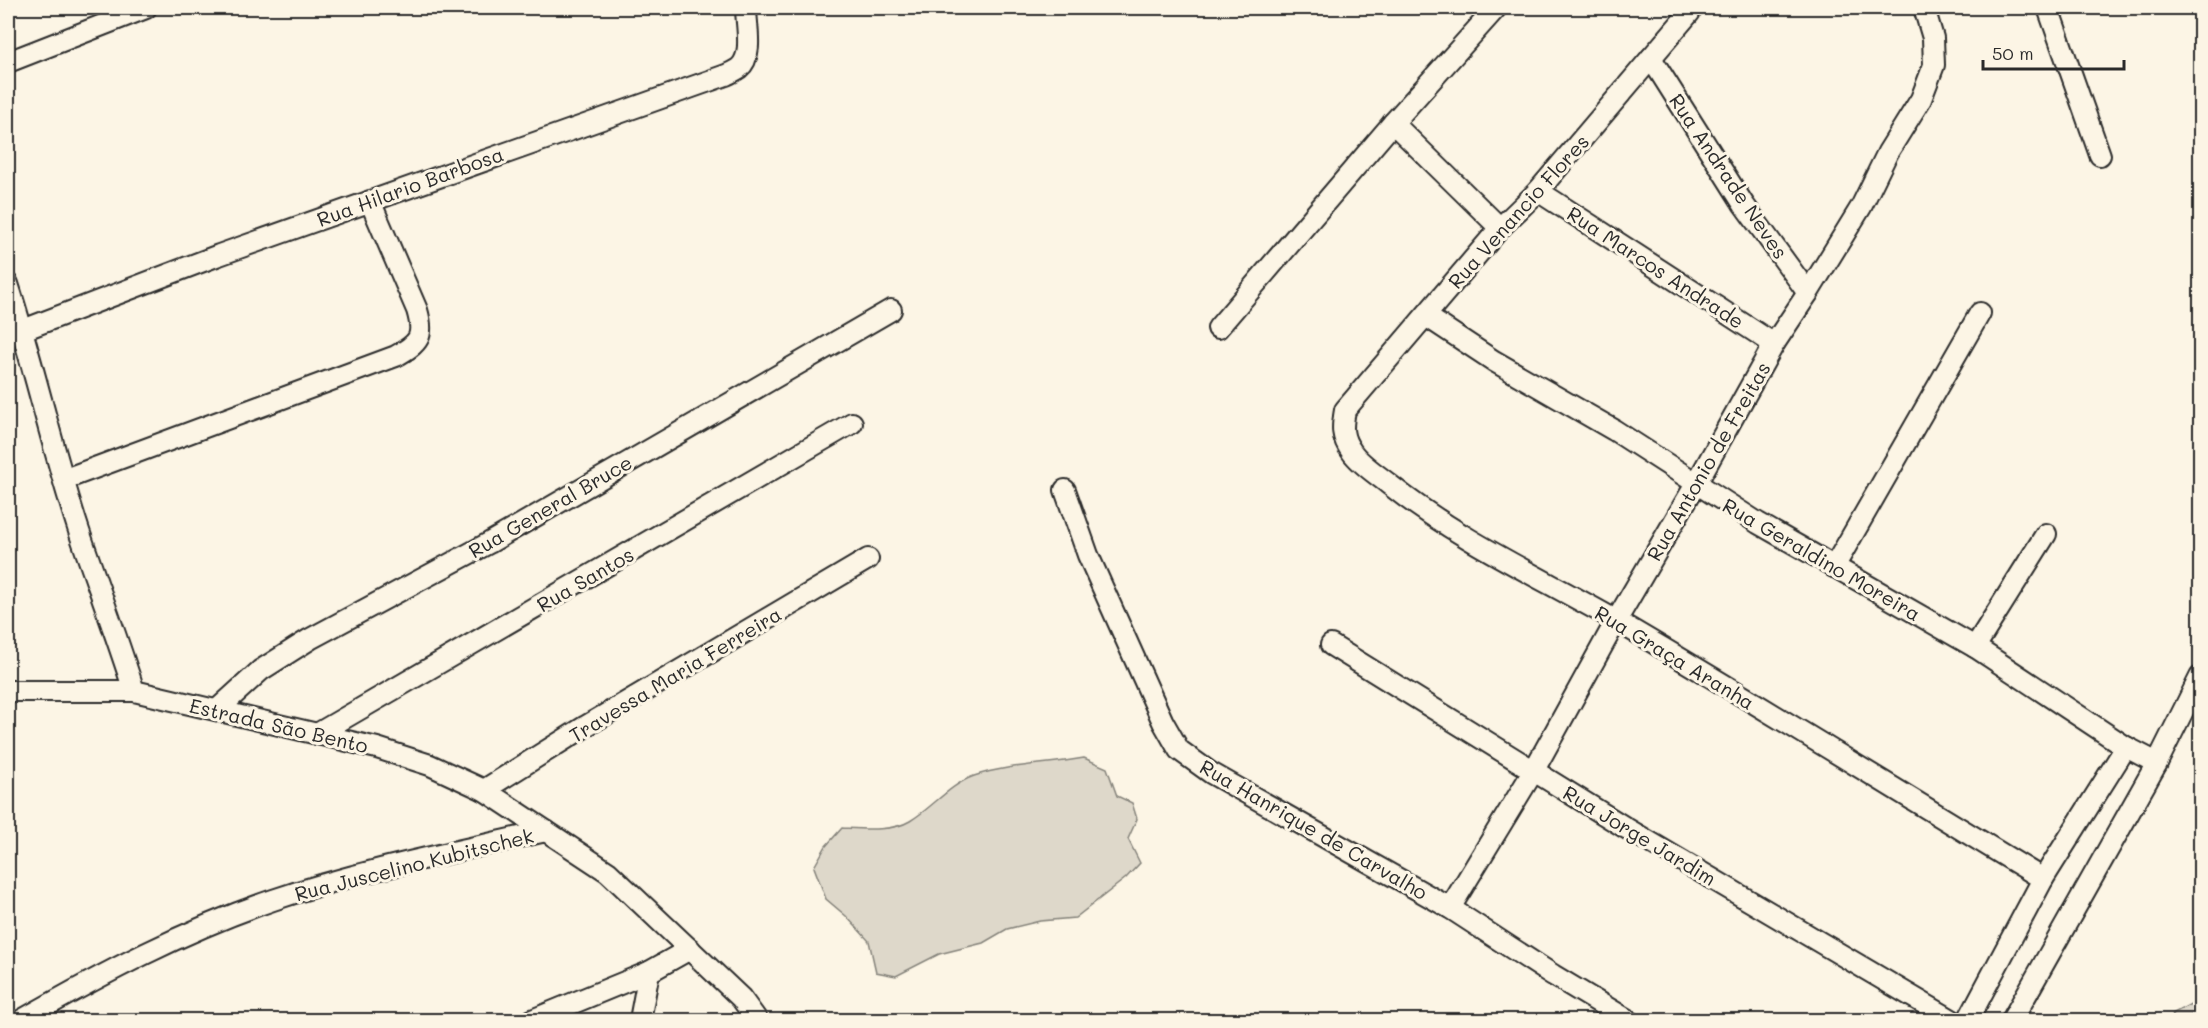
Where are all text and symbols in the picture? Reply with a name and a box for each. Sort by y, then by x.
scale bar [1983,33,2124,71]
text: 50 m [1992,41,2034,65]
street label: Rua Andrade Neves [1664,88,1794,264]
street label: Rua Venancio Flores [1442,128,1594,294]
street label: Rua Hilario Barbosa [313,140,507,232]
street label: Rua Marcos Andrade [1563,200,1749,334]
street label: Rua Antonio de Freitas [1640,357,1776,565]
street label: Rua General Bruce [464,449,636,563]
street label: Rua Geraldino Moreira [1718,492,1926,626]
street label: Rua Santos [532,541,638,617]
street label: Rua Graça Aranha [1590,599,1760,715]
street label: Travessa Maria Ferreira [564,600,786,748]
street label: Estrada São Bento [187,692,371,758]
street label: Rua Hanrique de Carvalho [1196,753,1433,905]
street label: Rua Jorge Jardim [1559,779,1721,891]
street label: Rua Juscelino Kubitschek [292,822,536,906]

